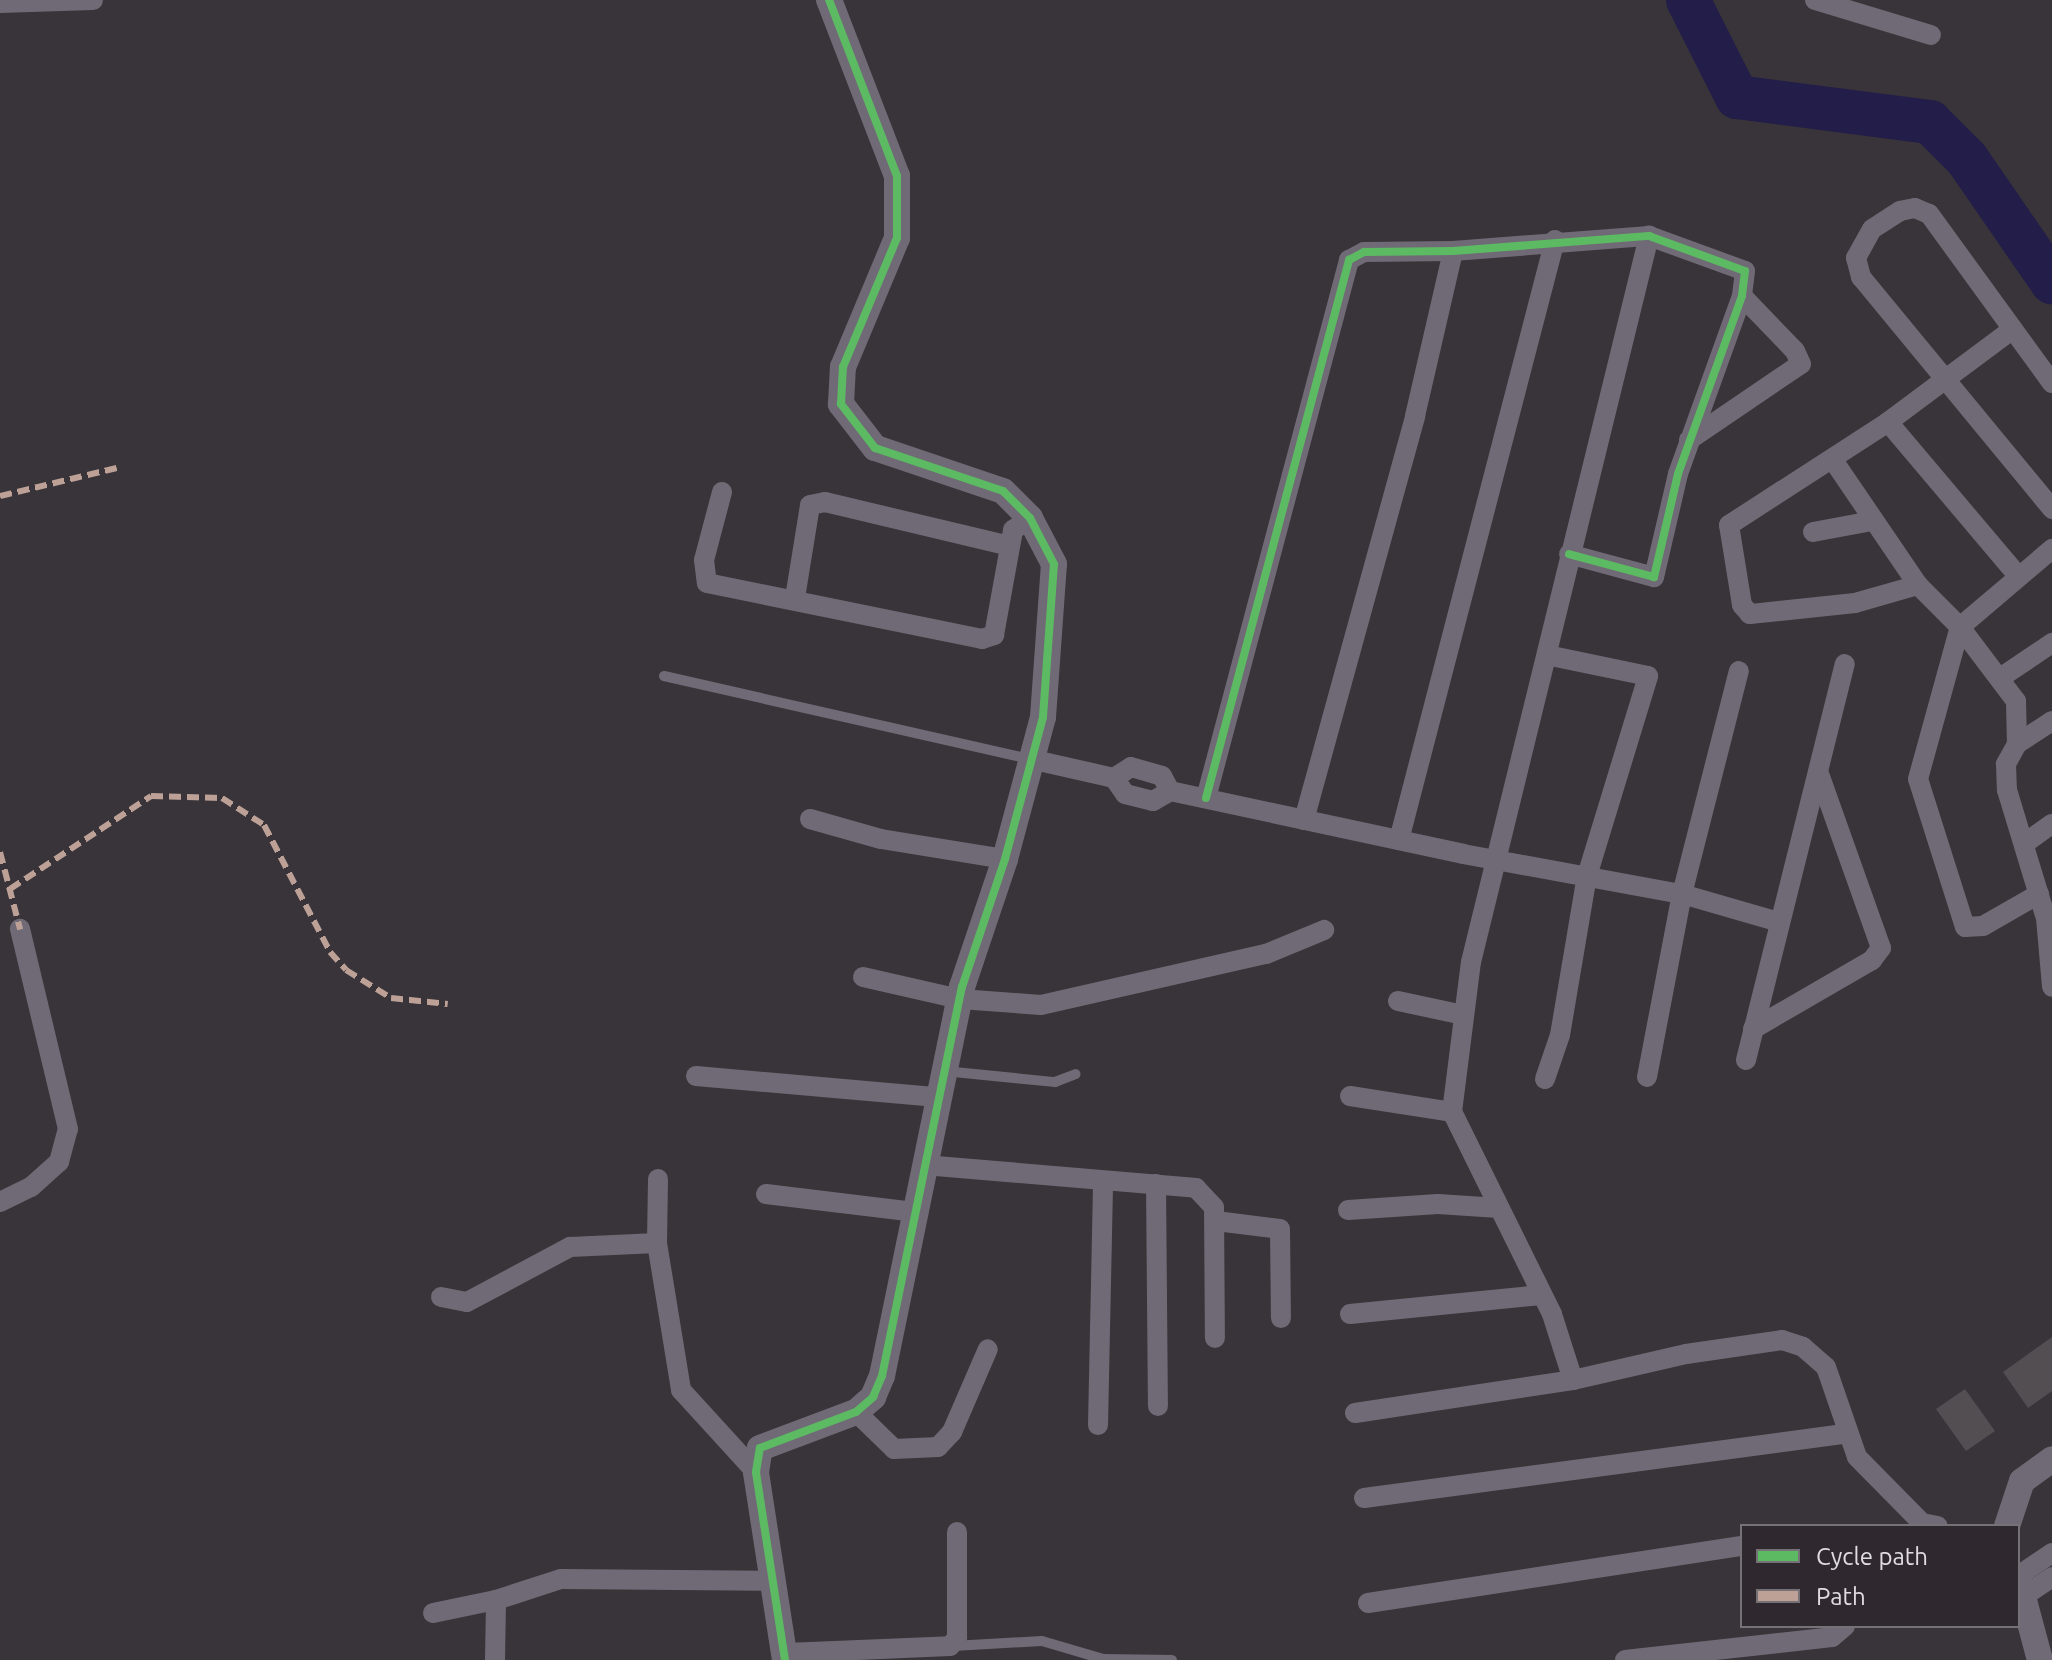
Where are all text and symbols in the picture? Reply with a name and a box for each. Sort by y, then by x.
legend [1740,1524,2020,1628]
text: Cycle path [1816,1543,1928,1570]
text: Path [1816,1583,1866,1610]

